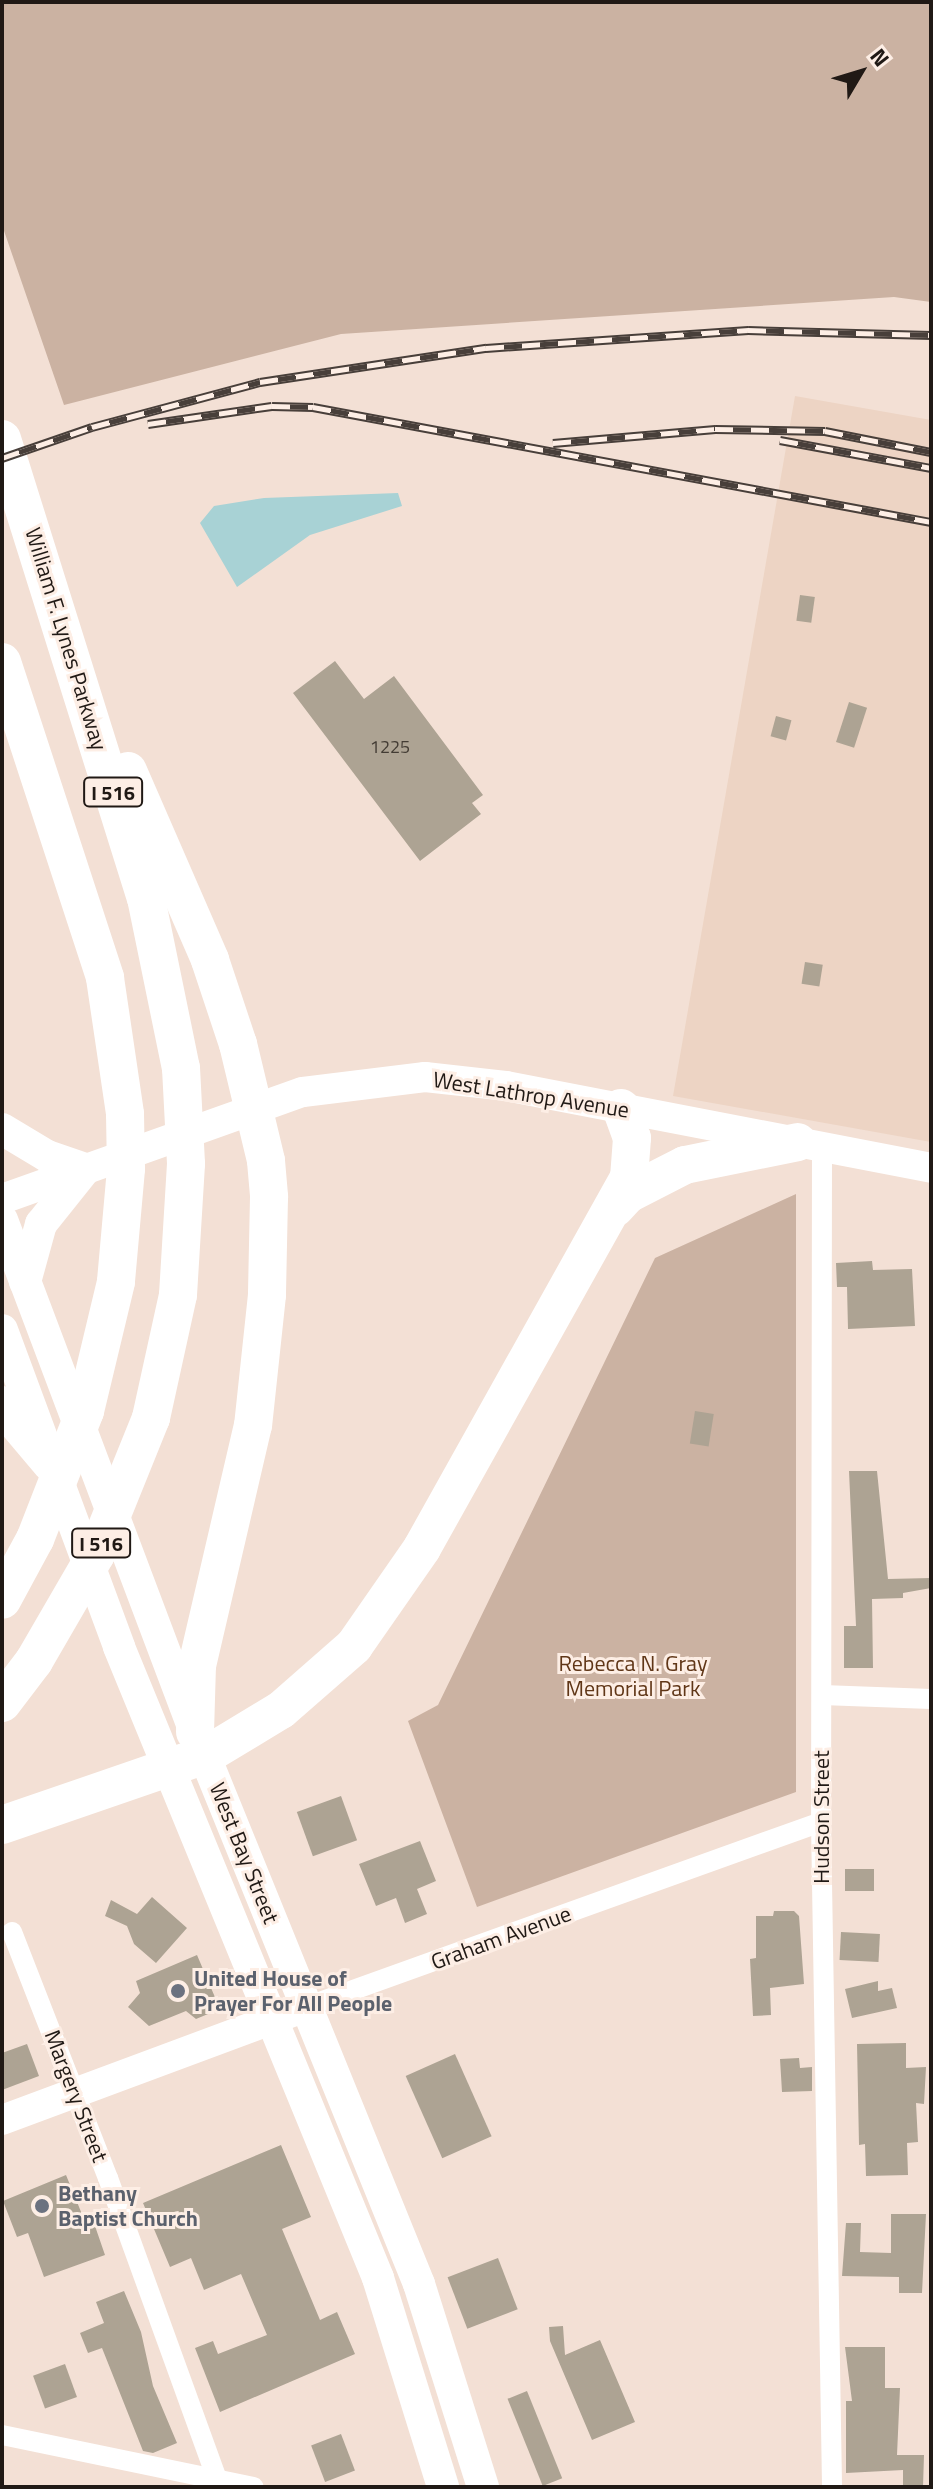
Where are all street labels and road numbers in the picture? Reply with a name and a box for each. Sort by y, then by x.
street label: William F. Lynes Parkway [20,524,112,754]
road number: I 516 [83,776,143,808]
street label: West Lathrop Avenue [431,1066,631,1124]
road number: I 516 [71,1527,131,1559]
street label: Hudson Street [809,1750,835,1884]
street label: West Bay Street [204,1779,284,1927]
street label: Graham Avenue [427,1900,575,1976]
street label: Margery Street [39,2026,113,2166]

